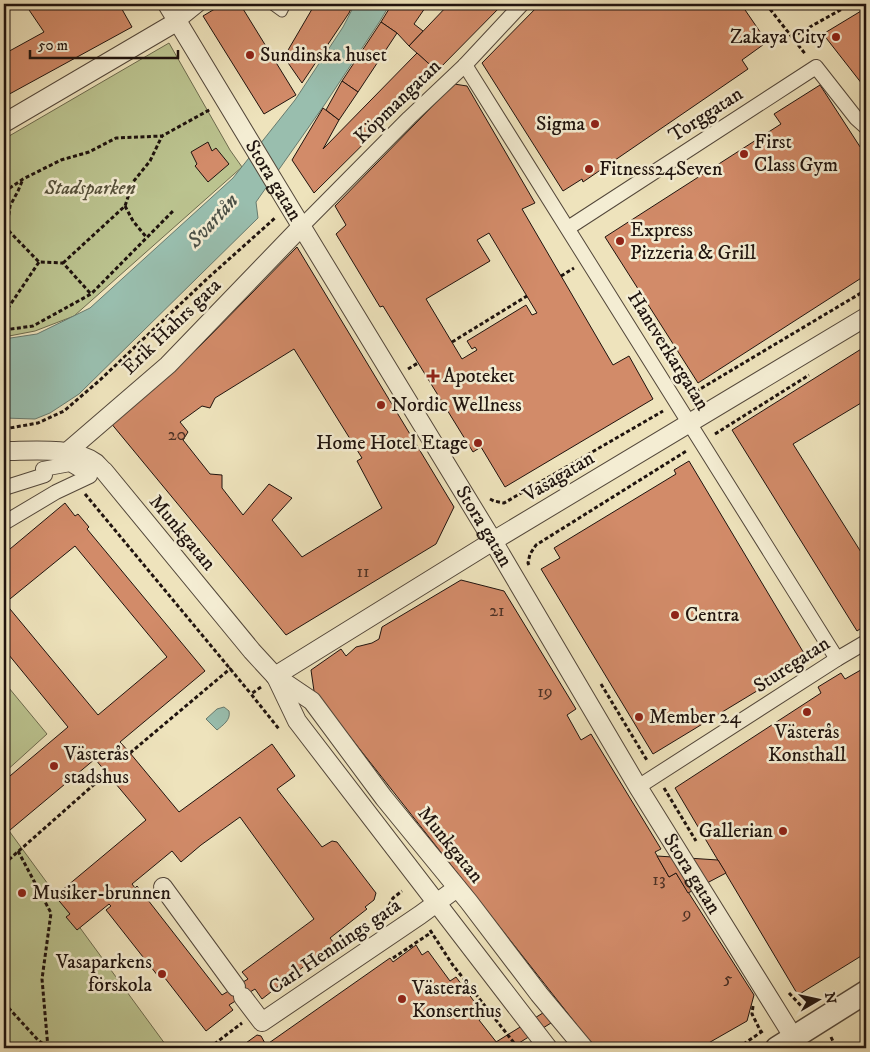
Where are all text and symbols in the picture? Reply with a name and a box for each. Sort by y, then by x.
place label: Zakaya City [730,25,826,50]
scale bar [30,28,178,60]
marker: Zakaya City [830,31,842,43]
text: 50 m [38,36,68,55]
place label: Sundinska huset [260,43,387,68]
marker: Sundinska huset [244,49,256,61]
street label: Köpmangatan [349,54,447,150]
street label: Torggatan [664,81,748,148]
place label: Sigma [536,112,586,137]
marker: Sigma [589,118,601,130]
place label: First Class Gym [754,130,838,178]
street label: Stora gatan [239,135,308,226]
marker: First Class Gym [738,148,750,160]
place label: Fitness24Seven [599,157,723,182]
marker: Fitness24Seven [583,163,595,175]
park label: Stadsparken [43,176,136,201]
water label: Svartån [181,188,245,254]
place label: Express Pizzeria & Grill [630,218,756,266]
marker: Express Pizzeria & Grill [614,235,626,247]
street label: Erik Hahrs gata [117,273,227,381]
street label: Hantverkargatan [621,287,715,416]
place label: Apoteket [443,364,515,389]
marker: Apoteket [427,370,439,382]
place label: Nordic Wellness [391,393,522,418]
marker: Nordic Wellness [375,399,387,411]
house number: 20 [168,424,186,446]
place label: Home Hotel Etage [316,431,468,456]
marker: Home Hotel Etage [472,437,484,449]
street label: Vasagatan [518,446,600,508]
street label: Stora gatan [450,481,518,572]
street label: Munkgatan [143,490,221,577]
house number: 11 [356,561,370,583]
house number: 21 [489,600,505,622]
place label: Centra [685,603,740,628]
marker: Centra [669,609,681,621]
street label: Sturegatan [749,631,835,699]
house number: 19 [537,681,553,703]
place label: Member 24 [649,705,741,730]
marker: Västerås Konsthall [801,706,813,718]
marker: Member 24 [633,711,645,723]
place label: Västerås Konsthall [768,720,846,768]
place label: Västerås stadshus [63,742,129,790]
marker: Västerås stadshus [48,760,60,772]
street label: Munkgatan [411,802,489,889]
place label: Gallerian [699,819,774,844]
marker: Gallerian [777,825,789,837]
street label: Stora gatan [657,829,727,919]
house number: 13 [652,869,666,891]
place label: Musiker-brunnen [32,881,172,906]
marker: Musiker-brunnen [16,887,28,899]
street label: Carl Hennings gata [264,893,406,1001]
house number: 9 [682,903,691,925]
place label: Vasaparkens förskola [55,950,153,998]
marker: Vasaparkens förskola [156,968,168,980]
house number: 5 [724,968,733,990]
north arrow [792,974,842,1024]
place label: Västerås Konserthus [411,976,502,1024]
text: N [820,991,840,1006]
marker: Västerås Konserthus [396,993,408,1005]

